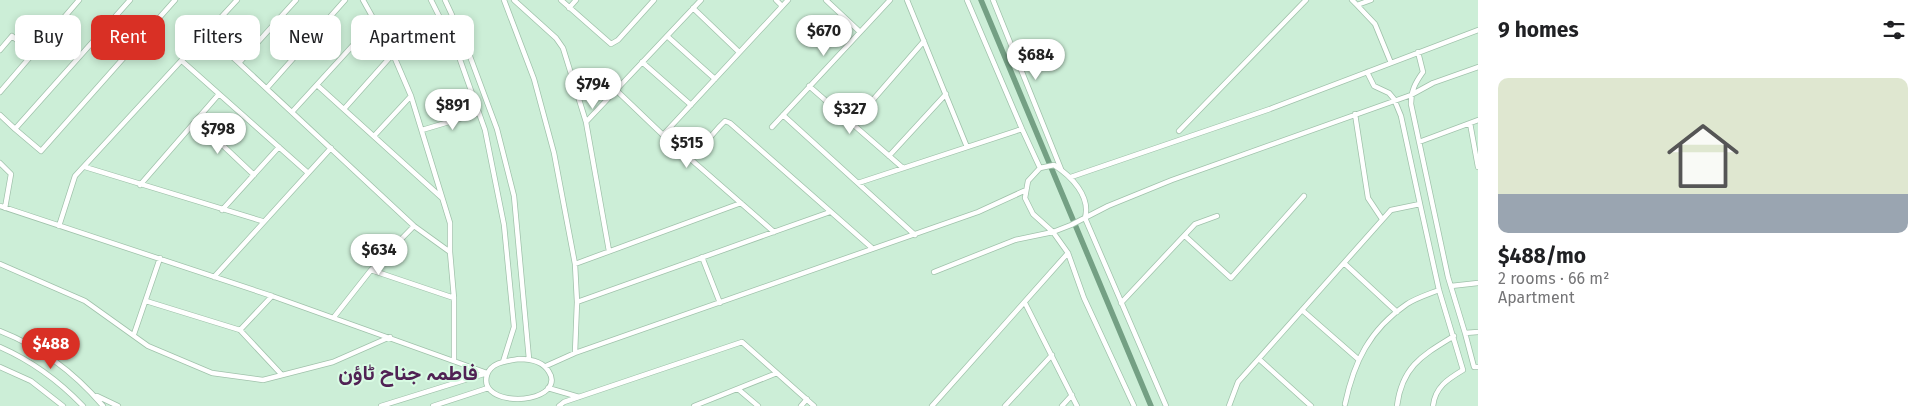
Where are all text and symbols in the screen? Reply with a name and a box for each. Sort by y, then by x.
chip: Buy [15,15,81,60]
chip: Rent [91,15,165,60]
chip: Filters [175,15,260,60]
chip: New [270,15,341,60]
chip: Apartment [351,15,474,60]
pin: $670 [794,15,854,57]
icon: filters [1880,16,1908,44]
text: 9 homes [1498,17,1579,43]
text: $670 [807,21,841,40]
pin: $684 [1006,38,1066,81]
text: $684 [1018,45,1054,64]
pin: $794 [563,68,623,110]
text: $794 [576,74,610,93]
pin: $891 [423,88,483,131]
pin: $327 [820,92,880,135]
text: $891 [436,95,470,114]
text: $327 [834,99,866,118]
icon: home [1658,111,1748,201]
pin: $798 [188,112,248,155]
text: $798 [201,119,235,138]
pin: $515 [657,126,717,169]
text: $515 [671,133,703,152]
pin: $634 [349,234,409,276]
text: $634 [362,240,396,259]
text: $488/mo [1498,243,1586,269]
text: 2 rooms · 66 m² [1498,269,1609,288]
text: Apartment [1498,288,1575,307]
pin: $488 [21,328,81,370]
text: $488 [33,334,69,353]
district label: فاطمہ جناح ٹاؤن [338,360,478,387]

